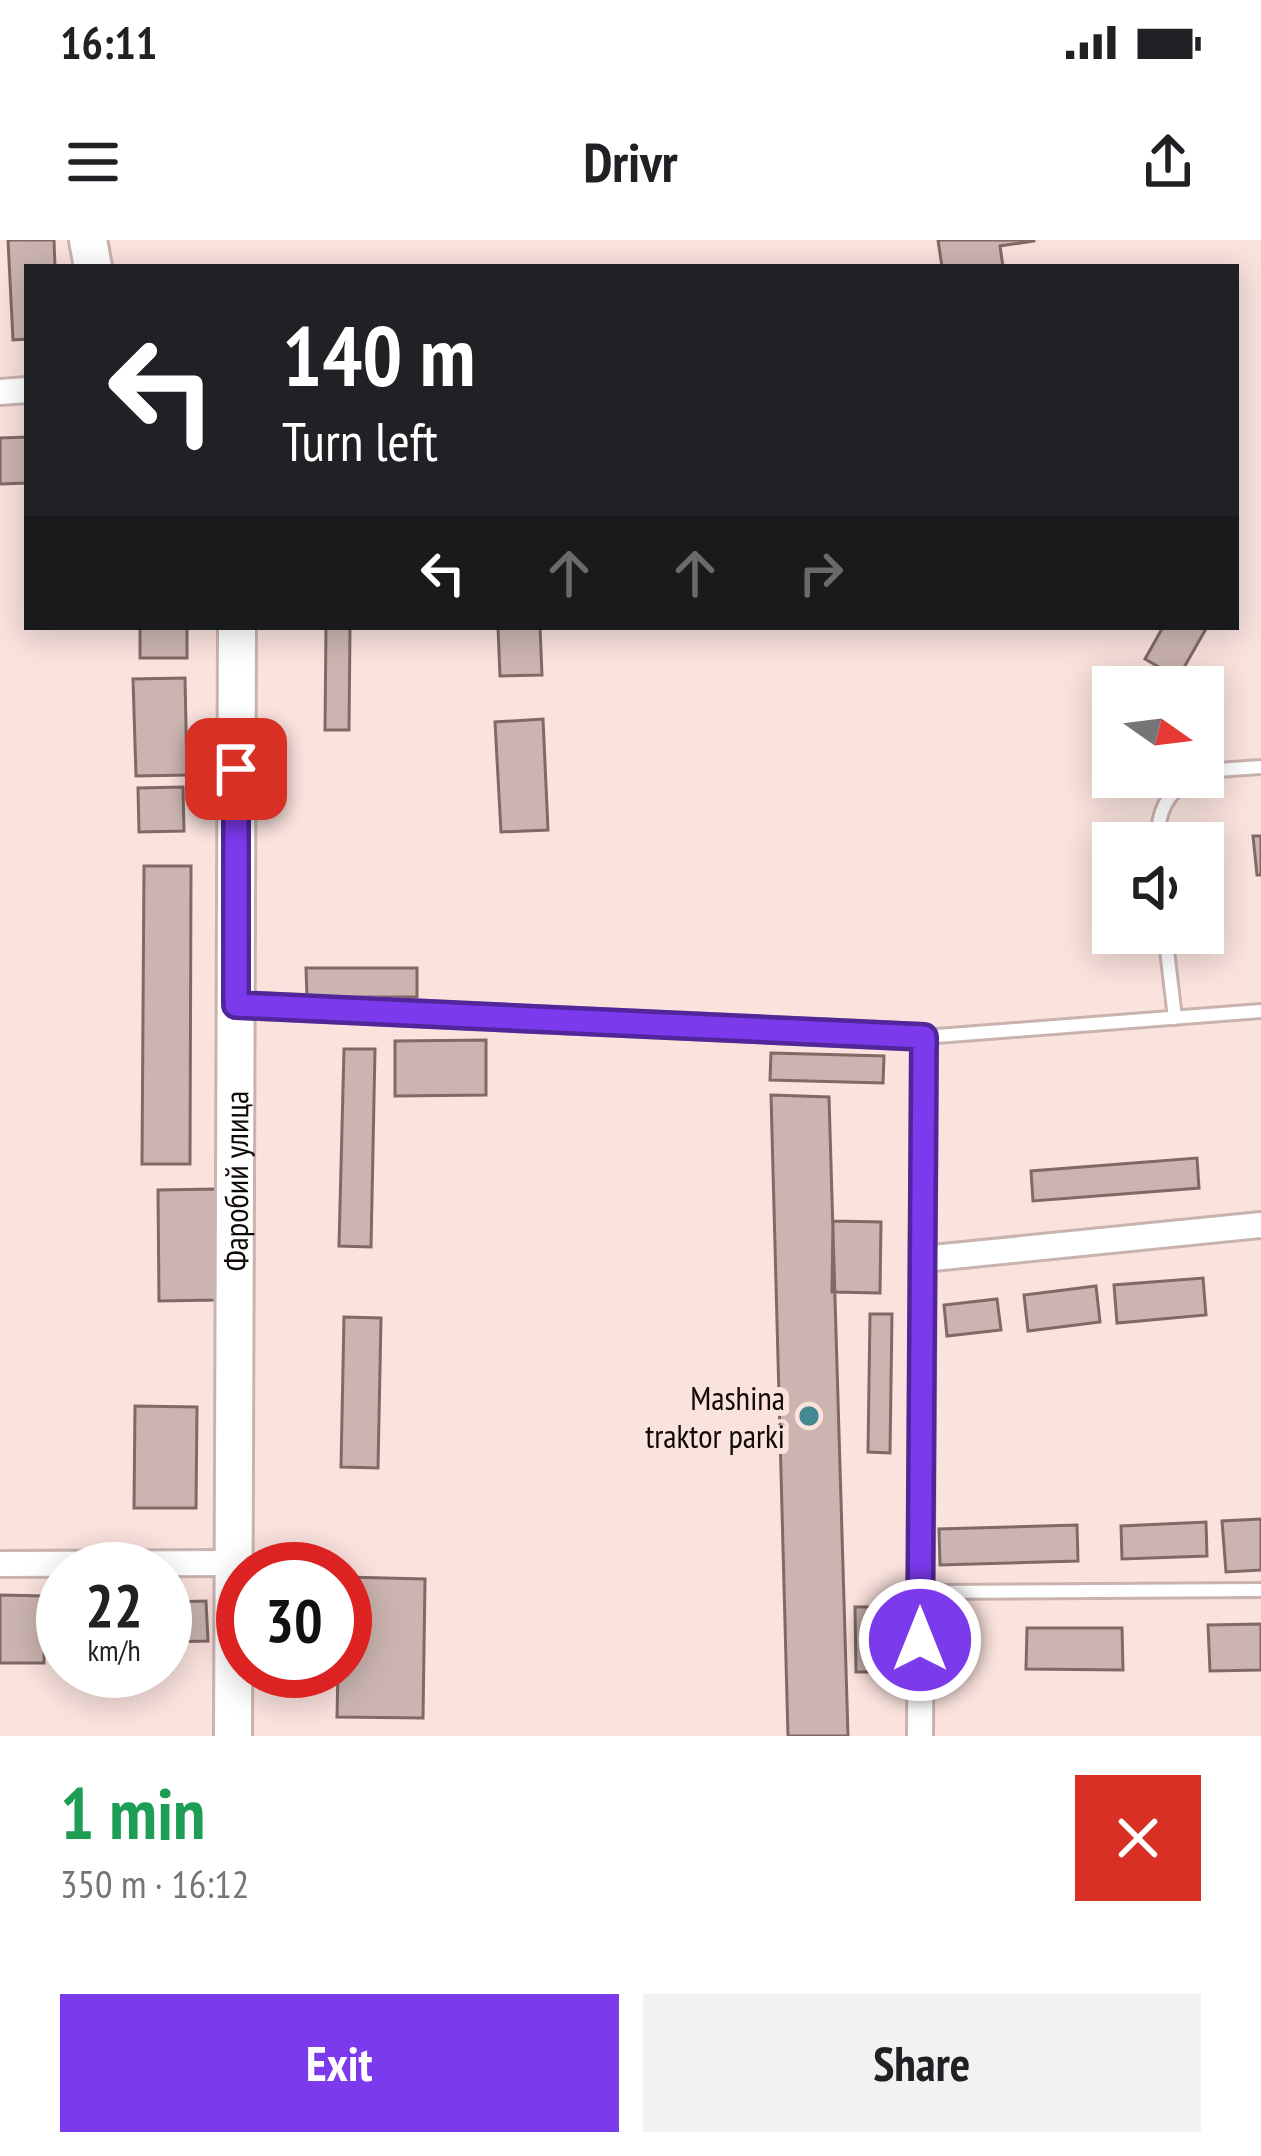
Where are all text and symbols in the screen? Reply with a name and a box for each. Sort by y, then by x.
text: 16:11 [60,13,157,71]
text: Drivr [583,127,678,197]
icon: menu [60,129,126,195]
icon: share [1135,129,1201,195]
text: 140 m [282,300,475,409]
icon: left [84,312,240,468]
text: Turn left [282,406,438,476]
icon: left [410,540,476,606]
icon: ahead [536,540,602,606]
icon: ahead [662,540,728,606]
icon: right [788,540,854,606]
north arrow [1092,666,1224,798]
map controls [1092,666,1224,954]
pin [185,718,287,820]
icon: arrive [203,736,269,802]
button: sound [1092,822,1224,954]
street label: Фаробий улица [213,1091,257,1271]
place label: Mashina traktor parki [645,1376,785,1457]
marker: Mashina traktor parki [796,1403,822,1429]
speed limit sign: 30 [216,1542,372,1698]
text: 22 [85,1566,143,1644]
position arrow [857,1577,983,1703]
text: km/h [87,1630,141,1669]
text: 1 min [60,1766,205,1859]
button: close [1075,1775,1201,1901]
text: 350 m · 16:12 [60,1858,249,1909]
button: Exit [60,1994,619,2132]
button: Share [643,1994,1201,2132]

